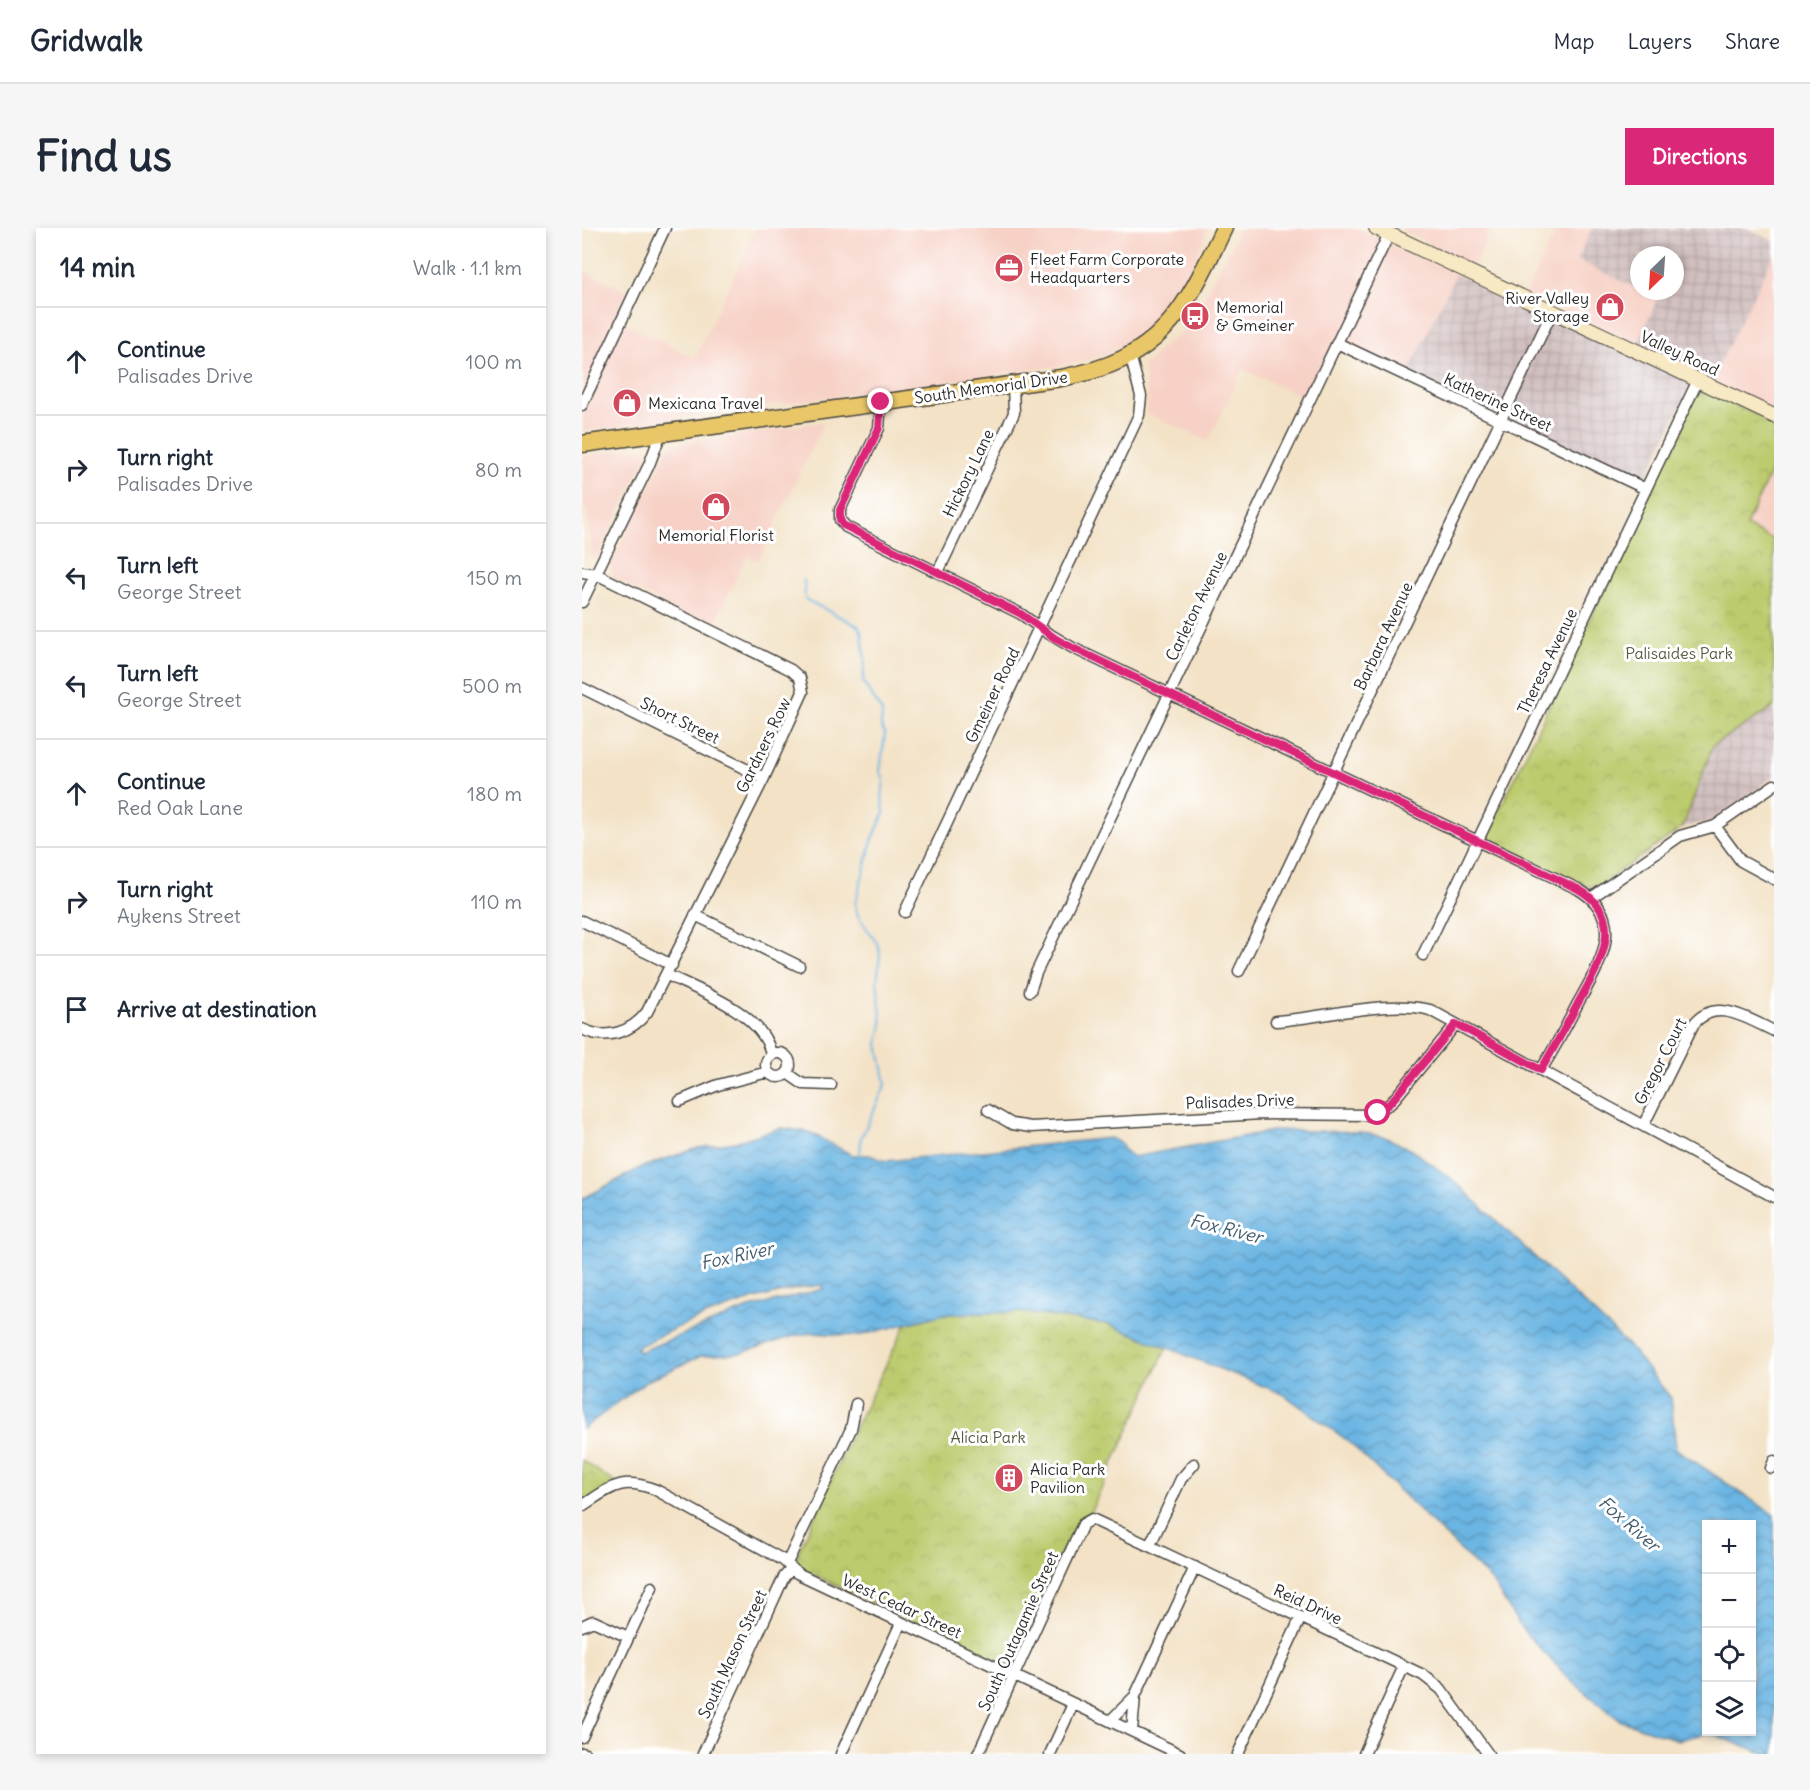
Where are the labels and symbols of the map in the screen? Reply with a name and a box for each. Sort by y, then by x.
north arrow [1630,246,1684,300]
place label: Fleet Farm Corporate Headquarters [1030,249,1184,287]
office icon: Fleet Farm Corporate Headquarters [993,252,1025,284]
place label: River Valley Storage [1505,288,1589,326]
shop icon: River Valley Storage [1594,291,1626,323]
place label: Memorial & Gmeiner [1216,297,1295,335]
bus stop icon: Memorial & Gmeiner [1179,300,1211,332]
street label: Valley Road [1637,326,1723,380]
street label: South Memorial Drive [913,366,1069,408]
street label: Katherine Street [1441,368,1556,436]
shop icon: Mexicana Travel [611,387,643,419]
route end [867,388,893,414]
place label: Mexicana Travel [648,393,763,413]
street label: Hickory Lane [938,426,998,520]
shop icon: Memorial Florist [700,491,732,523]
place label: Memorial Florist [658,525,774,545]
street label: Carleton Avenue [1161,548,1231,664]
street label: Barbara Avenue [1349,579,1417,693]
street label: Theresa Avenue [1513,605,1581,717]
park label: Palisaides Park [1625,643,1733,663]
street label: Gmeiner Road [960,644,1024,746]
street label: Short Street [637,692,723,748]
street label: Gardners Row [731,694,795,796]
street label: Gregor Court [1630,1014,1691,1108]
street label: Palisades Drive [1185,1089,1295,1113]
route start [1364,1099,1390,1125]
water label: Fox River [1188,1208,1267,1249]
water label: Fox River [698,1236,778,1274]
park label: Alicia Park [950,1427,1026,1447]
place label: Alicia Park Pavilion [1030,1459,1105,1497]
building icon: Alicia Park Pavilion [993,1462,1025,1494]
water label: Fox River [1594,1491,1667,1558]
street label: South Outagamie Street [974,1548,1062,1714]
street label: West Cedar Street [839,1570,965,1643]
street label: Reid Drive [1271,1579,1345,1629]
street label: South Mason Street [693,1586,771,1722]

